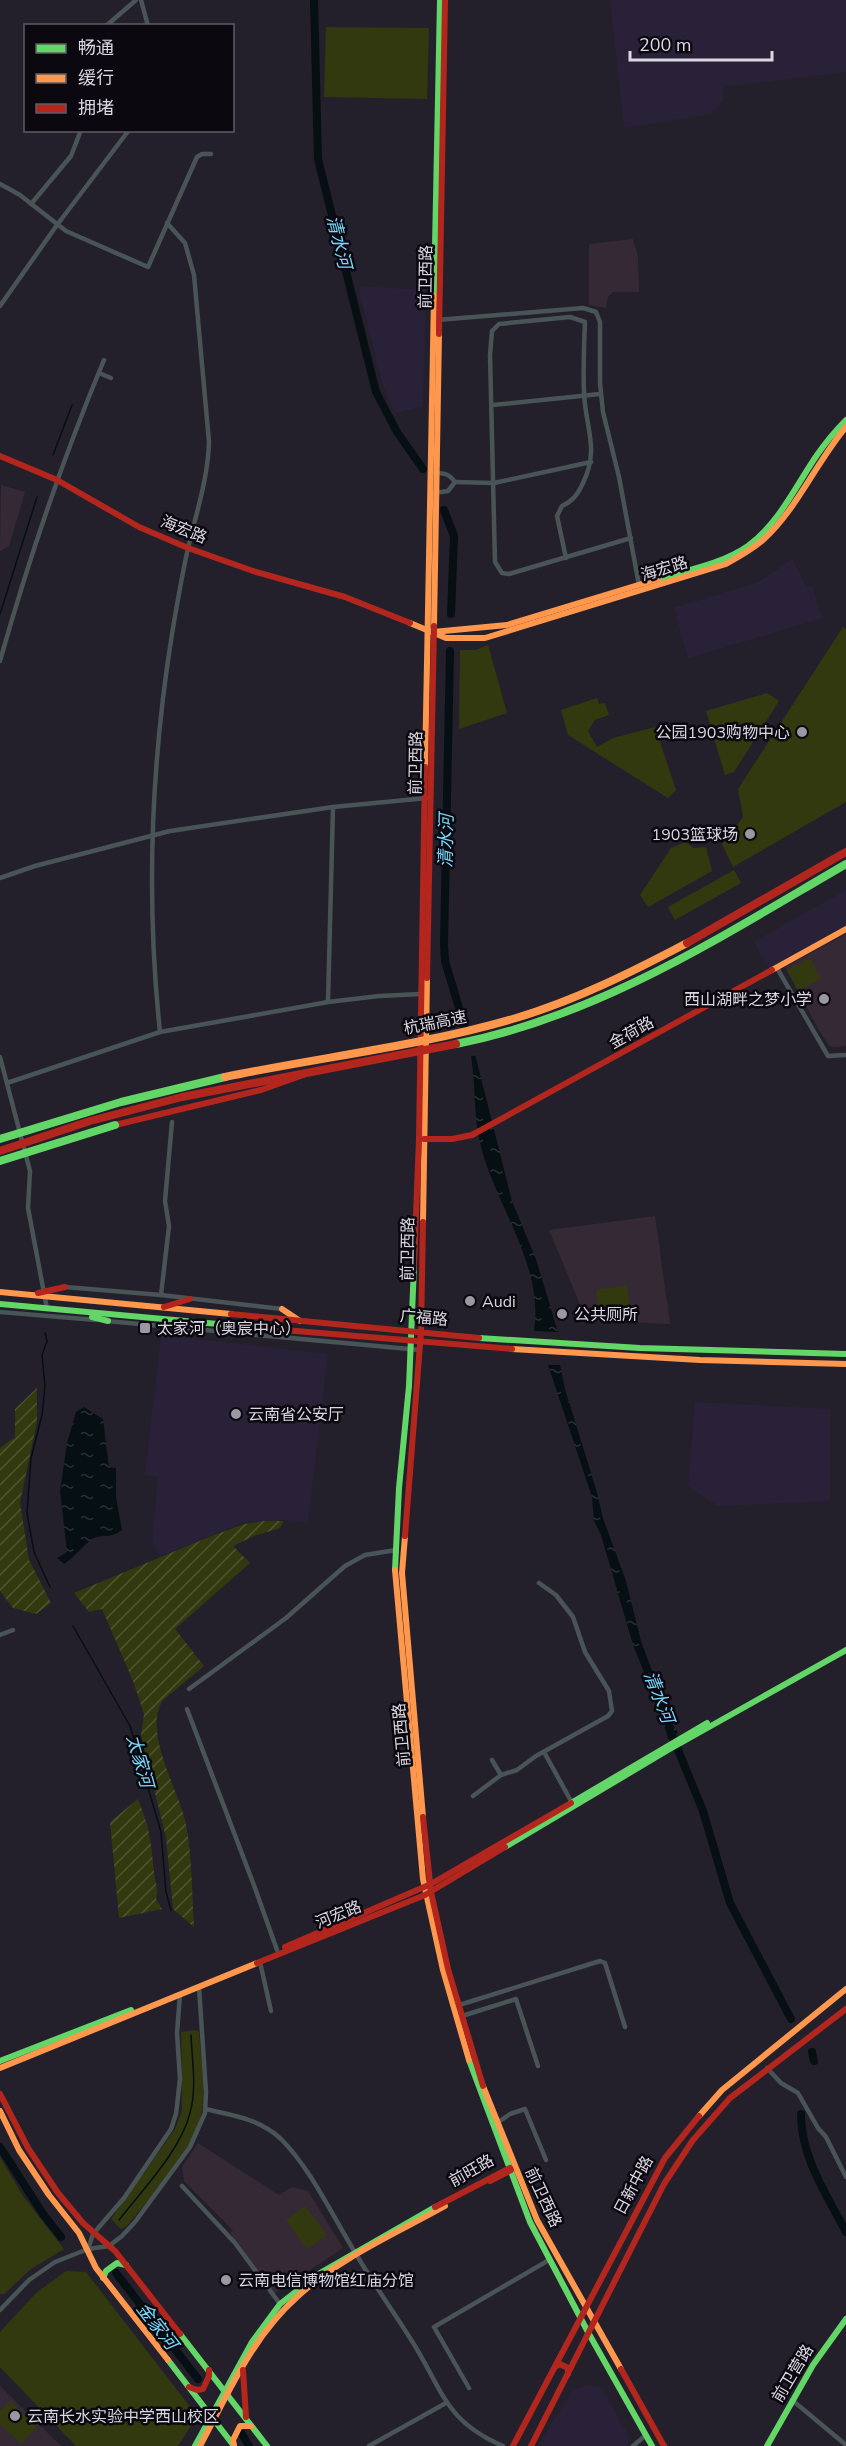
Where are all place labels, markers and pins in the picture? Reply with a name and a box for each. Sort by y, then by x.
place label: 公园1903购物中心 [656,722,790,744]
marker: 公园1903购物中心 [795,725,809,739]
place label: 1903篮球场 [652,824,738,846]
marker: 1903篮球场 [743,827,757,841]
place label: 西山湖畔之梦小学 [684,989,812,1011]
marker: 西山湖畔之梦小学 [817,992,831,1006]
place label: Audi [482,1291,516,1313]
marker: Audi [463,1294,477,1308]
place label: 公共厕所 [574,1304,638,1326]
marker: 公共厕所 [555,1307,569,1321]
place label: 太家河（奥宸中心） [157,1318,301,1340]
marker: 太家河（奥宸中心） [138,1321,152,1335]
place label: 云南省公安厅 [248,1404,344,1426]
marker: 云南省公安厅 [229,1407,243,1421]
place label: 云南电信博物馆红庙分馆 [238,2270,414,2292]
marker: 云南电信博物馆红庙分馆 [219,2273,233,2287]
place label: 云南长水实验中学西山校区 [27,2406,219,2428]
marker: 云南长水实验中学西山校区 [8,2409,22,2423]

